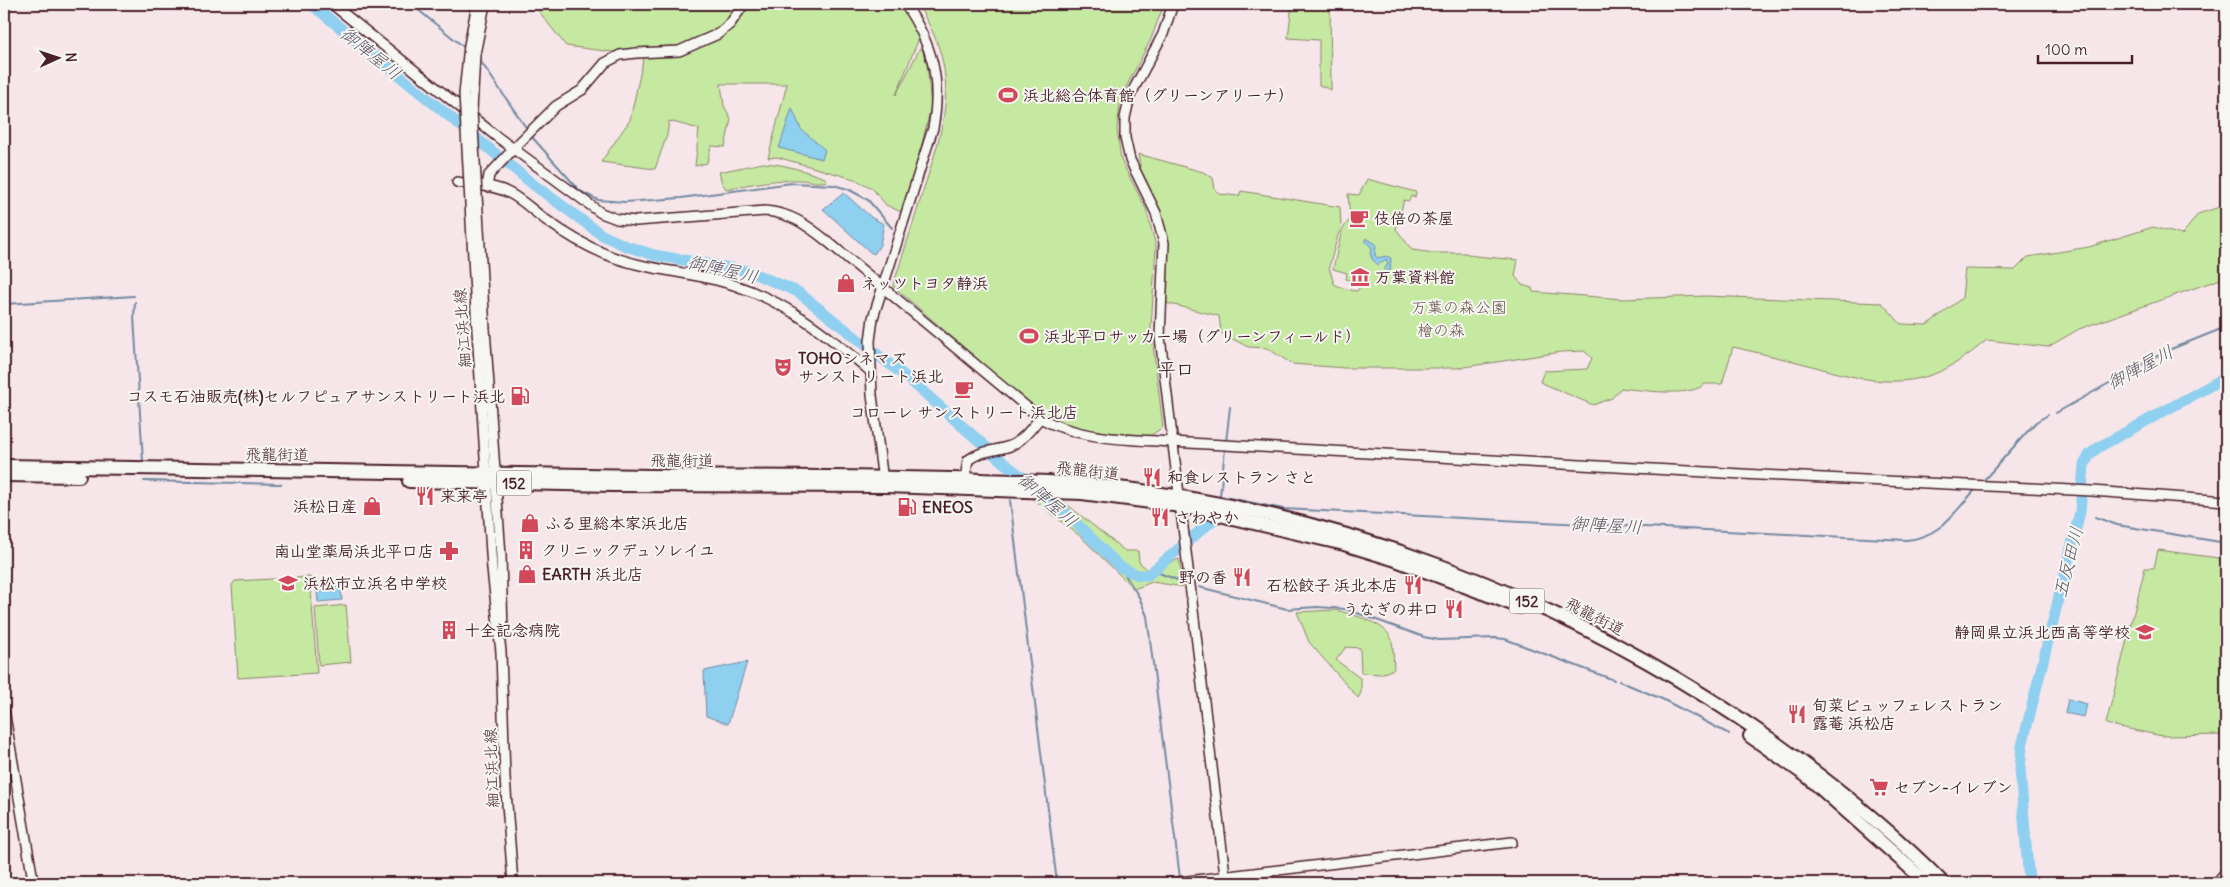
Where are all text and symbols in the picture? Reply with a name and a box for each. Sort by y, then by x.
water label: 御陣屋川 [336,21,406,85]
north arrow [32,32,82,82]
scale bar [2038,32,2131,64]
text: 100 m [2045,40,2087,59]
text: N [62,52,80,63]
sports icon: 浜北総合体育館（グリーンアリーナ） [997,84,1019,106]
place label: 浜北総合体育館（グリーンアリーナ） [1023,85,1294,105]
cafe icon: 伎倍の茶屋 [1348,207,1370,229]
place label: 伎倍の茶屋 [1374,208,1454,228]
water label: 御陣屋川 [685,250,761,288]
museum icon: 万葉資料館 [1349,266,1371,288]
place label: 万葉資料館 [1375,267,1455,287]
shop icon: ネッツトヨタ静浜 [835,272,857,294]
place label: ネッツトヨタ静浜 [861,273,988,293]
street label: 細江浜北線 [449,287,475,369]
park label: 万葉の森公園 [1411,297,1507,317]
park label: 檜の森 [1417,320,1465,340]
sports icon: 浜北平口サッカー場（グリーンフィールド） [1018,325,1040,347]
place label: 浜北平口サッカー場（グリーンフィールド） [1044,326,1361,346]
water label: 御陣屋川 [2103,340,2177,394]
place label: TOHOシネマズ サンストリート浜北 [798,348,943,386]
theatre icon: TOHOシネマズ サンストリート浜北 [772,356,794,378]
district label: 平口 [1158,358,1194,381]
cafe icon: コローレ サンストリート浜北店 [953,378,975,400]
fuel station icon: コスモ石油販売(株)セルフピュアサンストリート浜北 [509,385,531,407]
place label: コスモ石油販売(株)セルフピュアサンストリート浜北 [127,386,505,407]
place label: コローレ サンストリート浜北店 [850,402,1078,422]
street label: 飛龍街道 [245,443,309,465]
street label: 飛龍街道 [650,450,714,470]
street label: 飛龍街道 [1055,457,1121,483]
restaurant icon: 和食レストラン さと [1141,466,1163,488]
place label: 和食レストラン さと [1167,467,1316,487]
water label: 御陣屋川 [1013,468,1083,532]
road number: 152 [496,470,532,496]
restaurant icon: 来来亭 [414,485,436,507]
place label: 来来亭 [440,486,488,506]
shop icon: 浜松日産 [361,495,383,517]
place label: 浜松日産 [293,496,357,516]
fuel station icon: ENEOS [896,496,918,518]
place label: ENEOS [922,497,973,517]
restaurant icon: さわやか [1149,506,1171,528]
place label: さわやか [1175,507,1239,527]
shop icon: ふる里総本家浜北店 [519,512,541,534]
water label: 御陣屋川 [1569,512,1643,538]
place label: ふる里総本家浜北店 [545,513,689,533]
water label: 五反田川 [2048,524,2088,600]
building icon: クリニックデュソレイユ [515,539,537,561]
pharmacy icon: 南山堂薬局浜北平口店 [438,540,460,562]
place label: クリニックデュソレイユ [541,540,715,560]
place label: 南山堂薬局浜北平口店 [274,541,434,561]
shop icon: EARTH 浜北店 [516,563,538,585]
place label: EARTH 浜北店 [542,564,643,584]
restaurant icon: 野の香 [1231,566,1253,588]
place label: 野の香 [1179,567,1227,587]
school or university icon: 浜松市立浜名中学校 [277,572,299,594]
place label: 浜松市立浜名中学校 [303,573,447,593]
restaurant icon: 石松餃子 浜北本店 [1402,574,1424,596]
place label: 石松餃子 浜北本店 [1266,575,1398,595]
road number: 152 [1510,588,1544,614]
street label: 飛龍街道 [1562,593,1628,639]
restaurant icon: うなぎの井口 [1443,598,1465,620]
place label: うなぎの井口 [1343,599,1439,619]
building icon: 十全記念病院 [438,619,460,641]
place label: 十全記念病院 [464,620,560,640]
school or university icon: 静岡県立浜北西高等学校 [2134,621,2156,643]
place label: 静岡県立浜北西高等学校 [1954,622,2130,642]
place label: 旬菜ビュッフェレストラン 露菴 浜松店 [1812,695,2003,733]
restaurant icon: 旬菜ビュッフェレストラン 露菴 浜松店 [1786,703,1808,725]
street label: 細江浜北線 [480,728,502,808]
supermarket icon: セブン-イレブン [1868,776,1890,798]
place label: セブン-イレブン [1894,777,2013,797]

